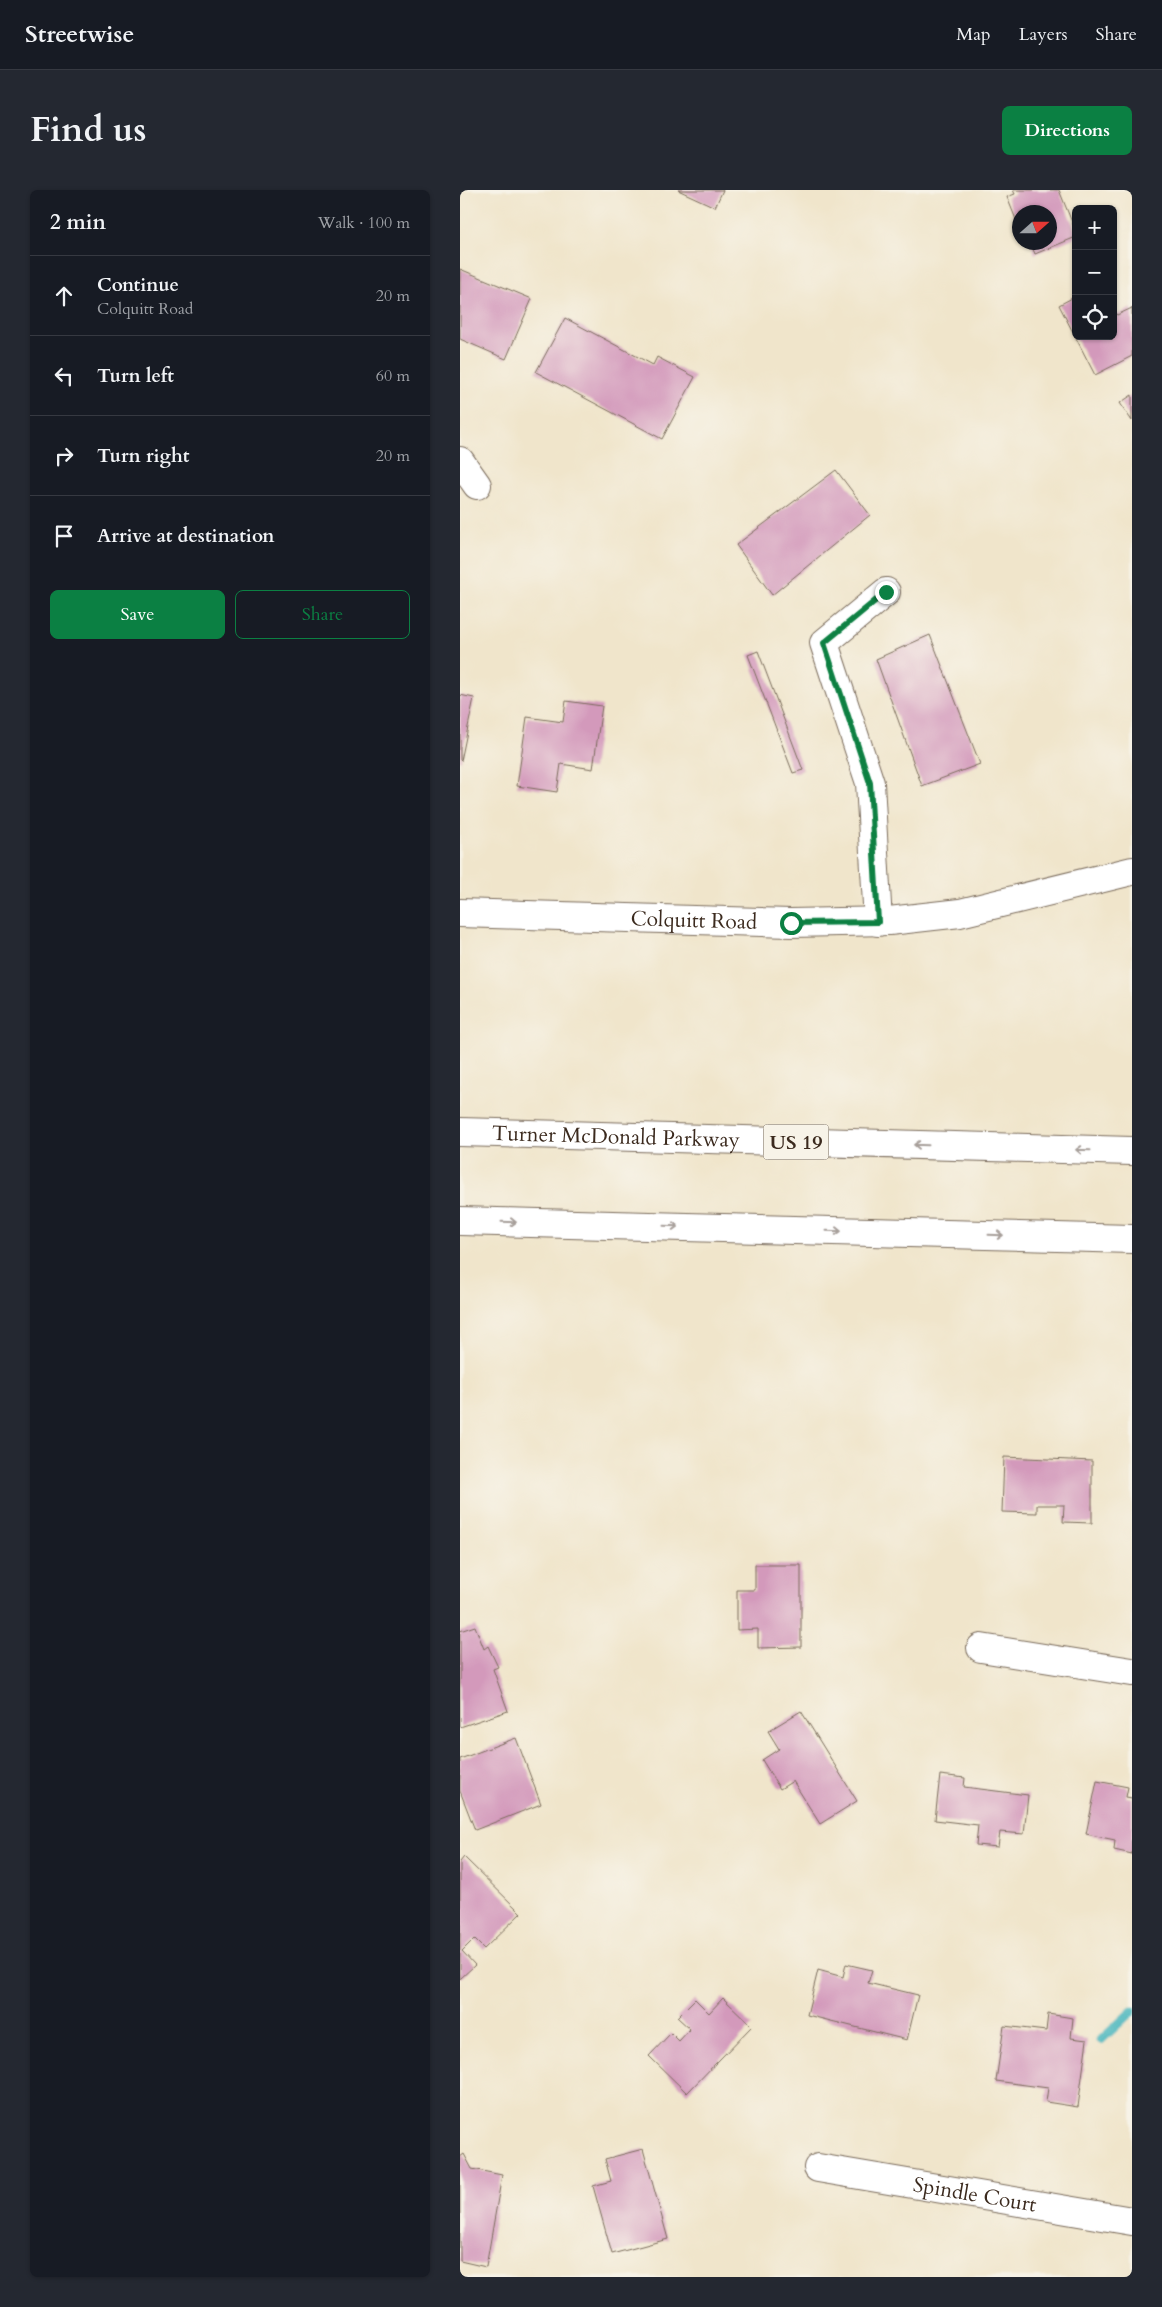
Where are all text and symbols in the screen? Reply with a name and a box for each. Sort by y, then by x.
text: Streetwise [25,18,134,51]
text: Map [956,22,991,47]
text: Layers [1019,22,1068,47]
text: Share [1096,22,1137,47]
text: Find us [30,106,146,154]
button: Directions [1002,106,1132,155]
north arrow [1012,205,1057,250]
map controls [1072,205,1117,340]
button: + [1072,205,1117,250]
text: 2 min [50,208,106,237]
text: Walk · 100 m [318,212,410,234]
button: − [1072,250,1117,295]
text: Continue [97,272,179,298]
icon: ahead [50,282,78,310]
text: 20 m [376,285,410,307]
button: locate [1072,295,1117,340]
text: Colquitt Road [97,298,193,320]
icon: left [50,362,78,390]
text: Turn left [97,363,174,389]
text: 60 m [376,365,410,387]
icon: right [50,442,78,470]
text: Turn right [97,443,189,469]
text: 20 m [376,445,410,467]
icon: arrive [50,522,78,550]
text: Arrive at destination [97,523,274,549]
route end [875,581,898,604]
button: Save [50,590,225,639]
button: Share [235,590,410,639]
street label: Colquitt Road [630,904,758,937]
route start [780,912,803,935]
street label: Turner McDonald Parkway [492,1119,740,1155]
road number: US 19 [764,1124,828,1160]
one-way arrow [913,1141,929,1150]
one-way arrow [1076,1145,1092,1155]
one-way arrow [500,1217,516,1227]
one-way arrow [663,1222,679,1231]
one-way arrow [825,1226,841,1236]
one-way arrow [988,1230,1004,1240]
street label: Spindle Court [911,2170,1039,2220]

